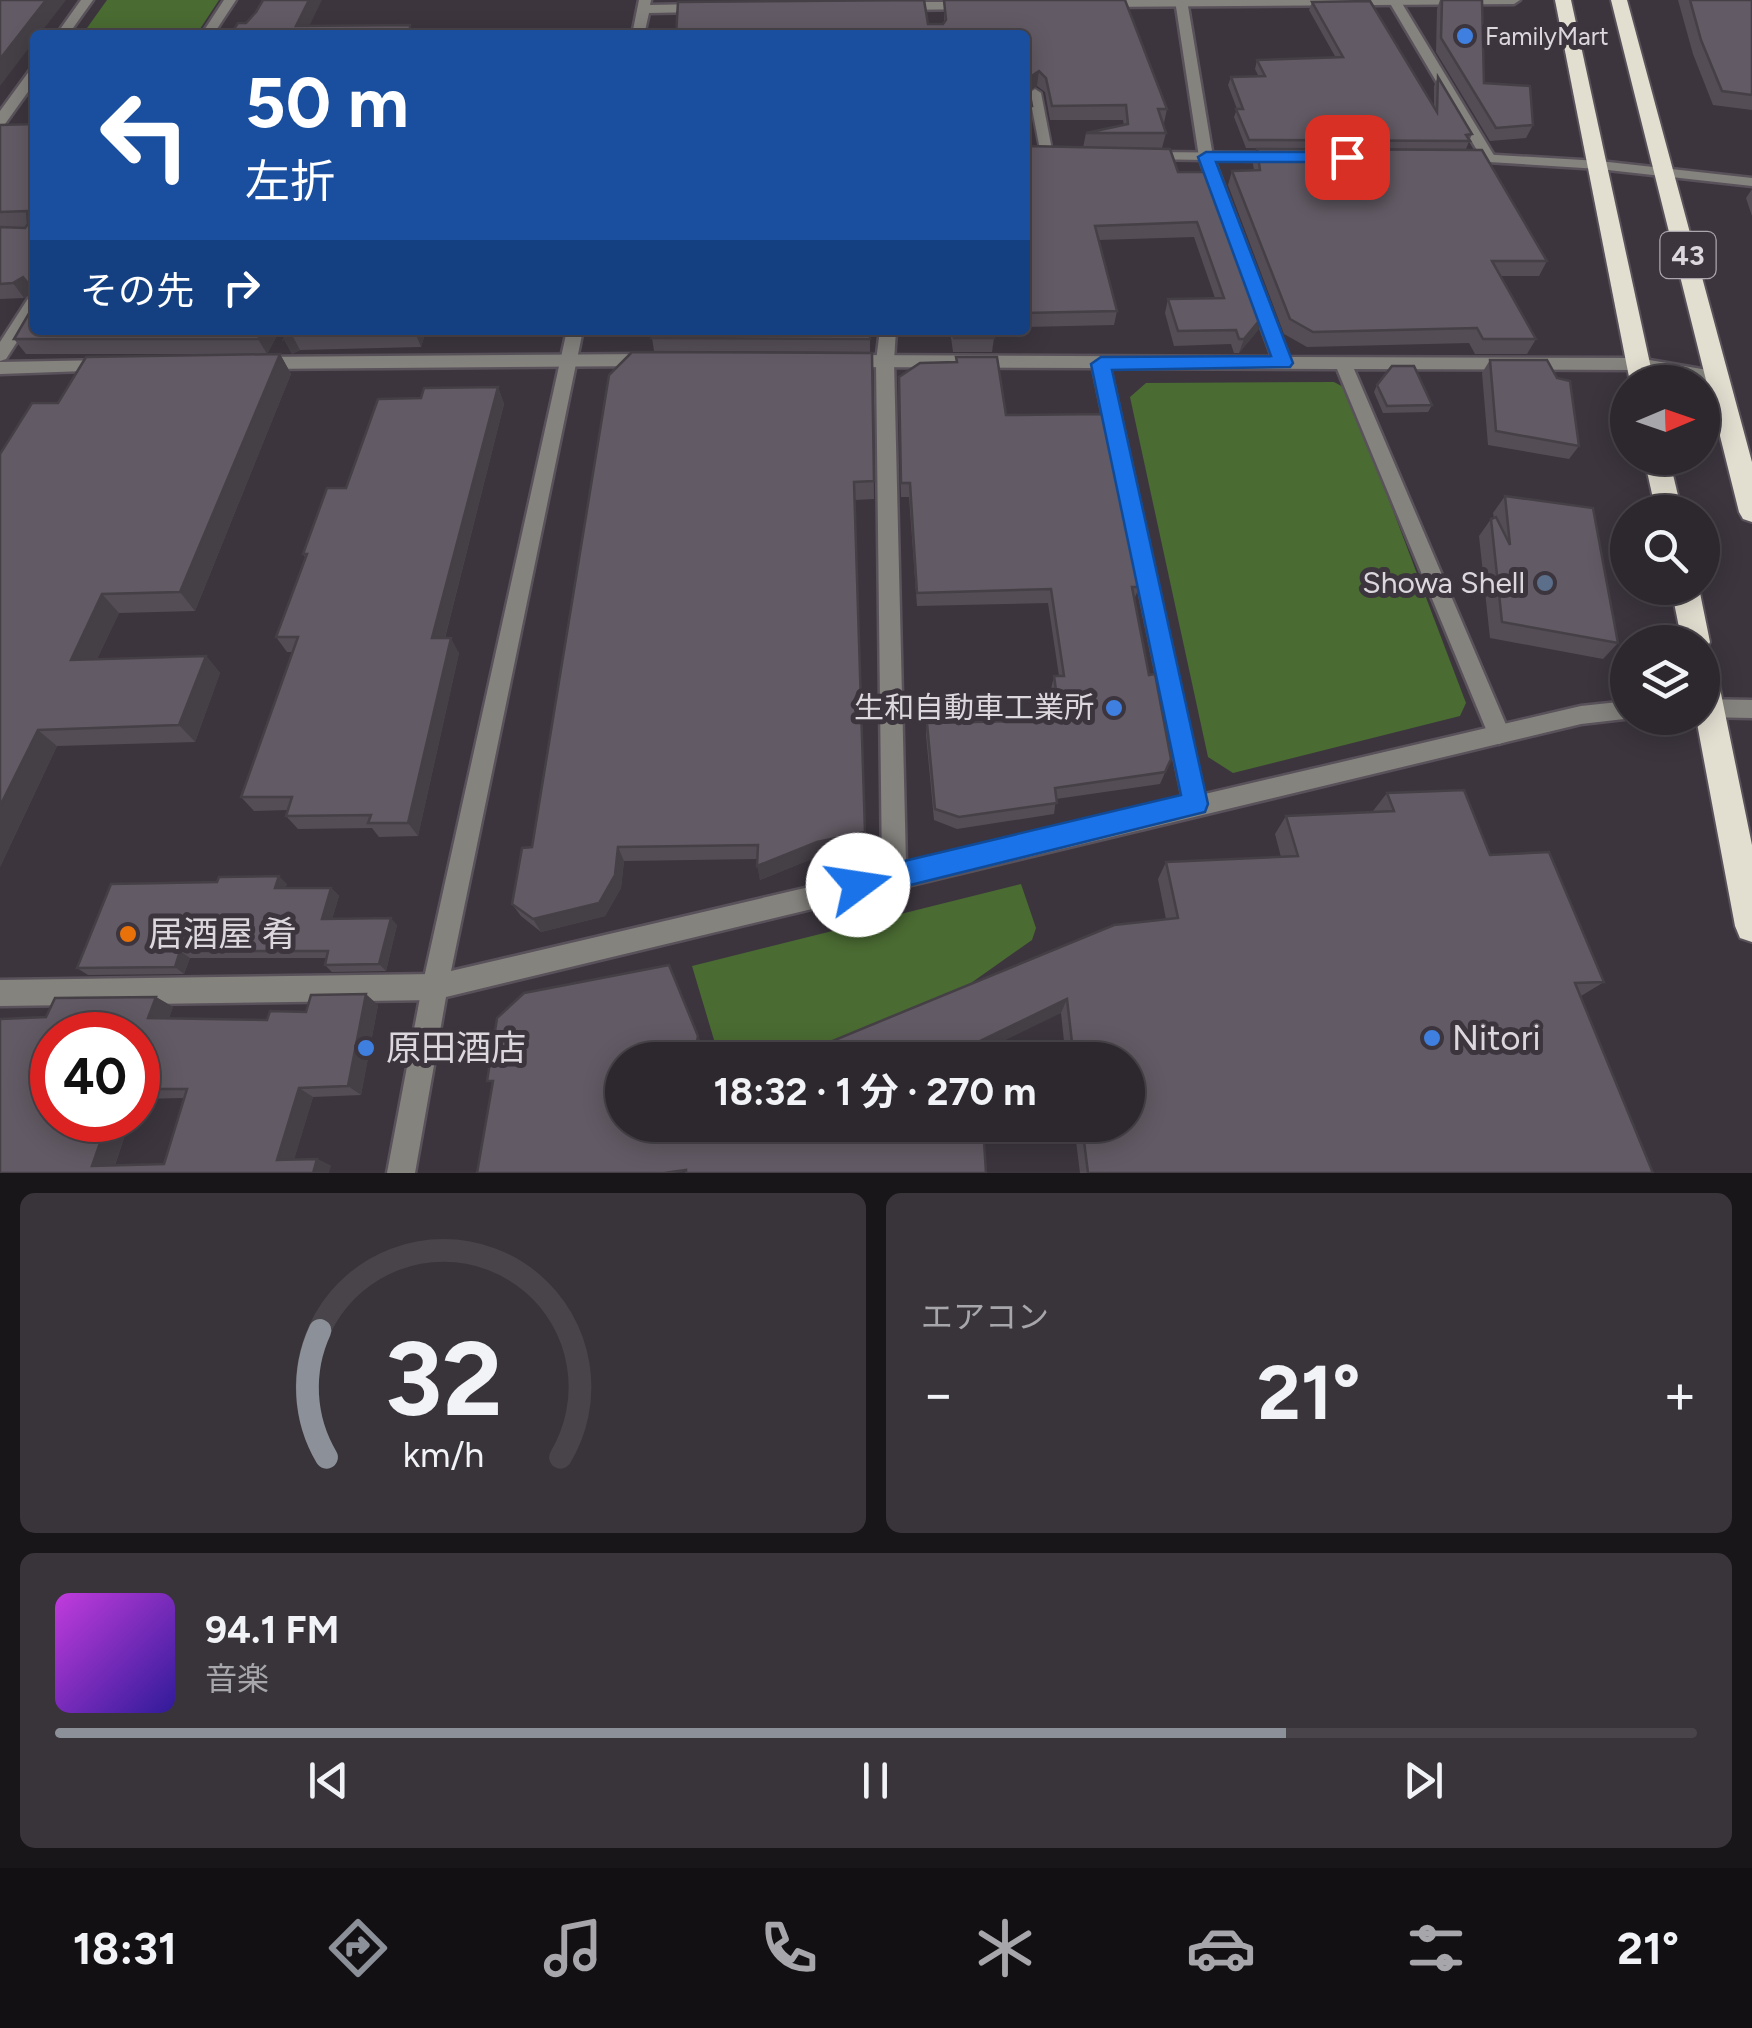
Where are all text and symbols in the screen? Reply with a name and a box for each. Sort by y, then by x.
place label: FamilyMart [1485,21,1609,51]
marker: FamilyMart [1454,25,1476,47]
text: 50 m [245,60,409,145]
icon: left [80,70,210,200]
pin [1305,115,1390,200]
icon: arrive [1320,130,1375,185]
text: 左折 [245,154,335,208]
road number: 43 [1660,232,1716,278]
icon: right [214,260,269,315]
text: その先 [80,268,194,314]
north arrow [1610,365,1720,475]
map controls [1610,365,1720,735]
button: search [1610,495,1720,605]
place label: Showa Shell [1362,564,1525,601]
marker: Showa Shell [1534,572,1556,594]
button: layers [1610,625,1720,735]
place label: 生和自動車工業所 [854,689,1094,726]
marker: 生和自動車工業所 [1103,697,1125,719]
position arrow [806,833,910,937]
place label: 居酒屋 肴 [148,913,297,955]
marker: 居酒屋 肴 [117,923,139,945]
speed limit sign: 40 [30,1012,160,1142]
place label: Nitori [1452,1017,1541,1059]
place label: 原田酒店 [386,1027,526,1069]
marker: Nitori [1421,1027,1443,1049]
marker: 原田酒店 [355,1037,377,1059]
text: 18:32 · 1 分 · 270 m [714,1069,1036,1115]
text: エアコン [921,1298,1049,1336]
text: 32 [384,1316,502,1441]
text: 21° [1257,1348,1361,1438]
text: − [921,1361,955,1427]
text: + [1663,1361,1697,1427]
text: km/h [402,1433,484,1476]
text: 94.1 FM [205,1607,339,1653]
text: 音楽 [205,1660,269,1698]
icon: previous [301,1753,356,1808]
icon: pause [848,1753,903,1808]
icon: next [1396,1753,1451,1808]
icon: directions [323,1913,393,1983]
icon: music [538,1913,608,1983]
icon: phone [754,1913,824,1983]
icon: climate [970,1913,1040,1983]
icon: car [1186,1913,1256,1983]
icon: filters [1401,1913,1471,1983]
text: 18:31 [73,1921,177,1975]
text: 21° [1617,1921,1679,1975]

